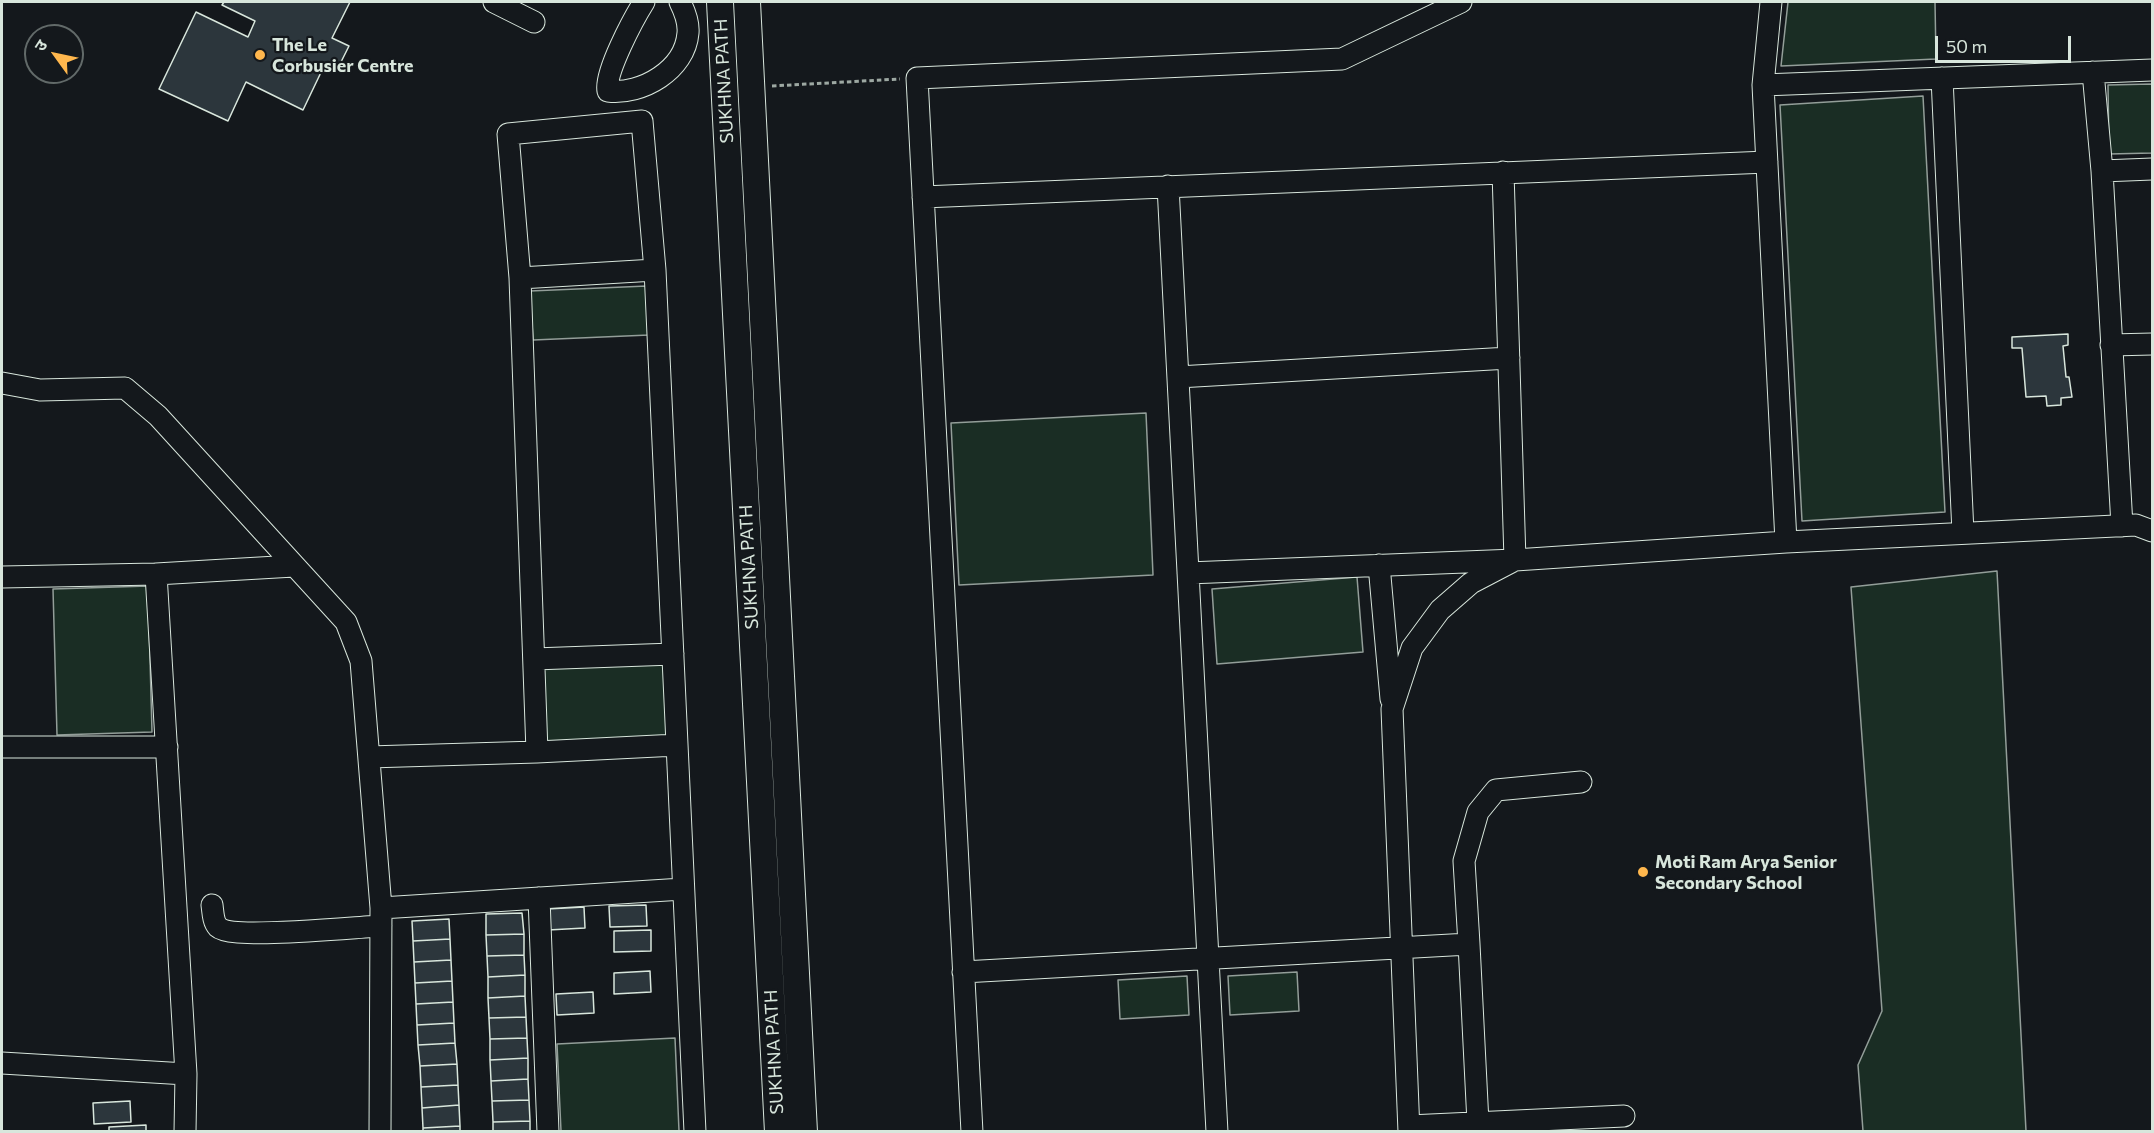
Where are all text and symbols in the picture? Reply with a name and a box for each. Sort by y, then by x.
street label: SUKHNA PATH [710,18,738,144]
north arrow [24,24,84,84]
scale bar [1938,24,2074,62]
place label: The Le Corbusier Centre [272,34,414,76]
text: 50 m [1946,35,1987,57]
text: उ [30,36,51,54]
marker: The Le Corbusier Centre [253,48,267,62]
street label: SUKHNA PATH [735,504,763,630]
place label: Moti Ram Arya Senior Secondary School [1655,851,1837,894]
marker: Moti Ram Arya Senior Secondary School [1636,865,1650,879]
street label: SUKHNA PATH [760,989,788,1115]

